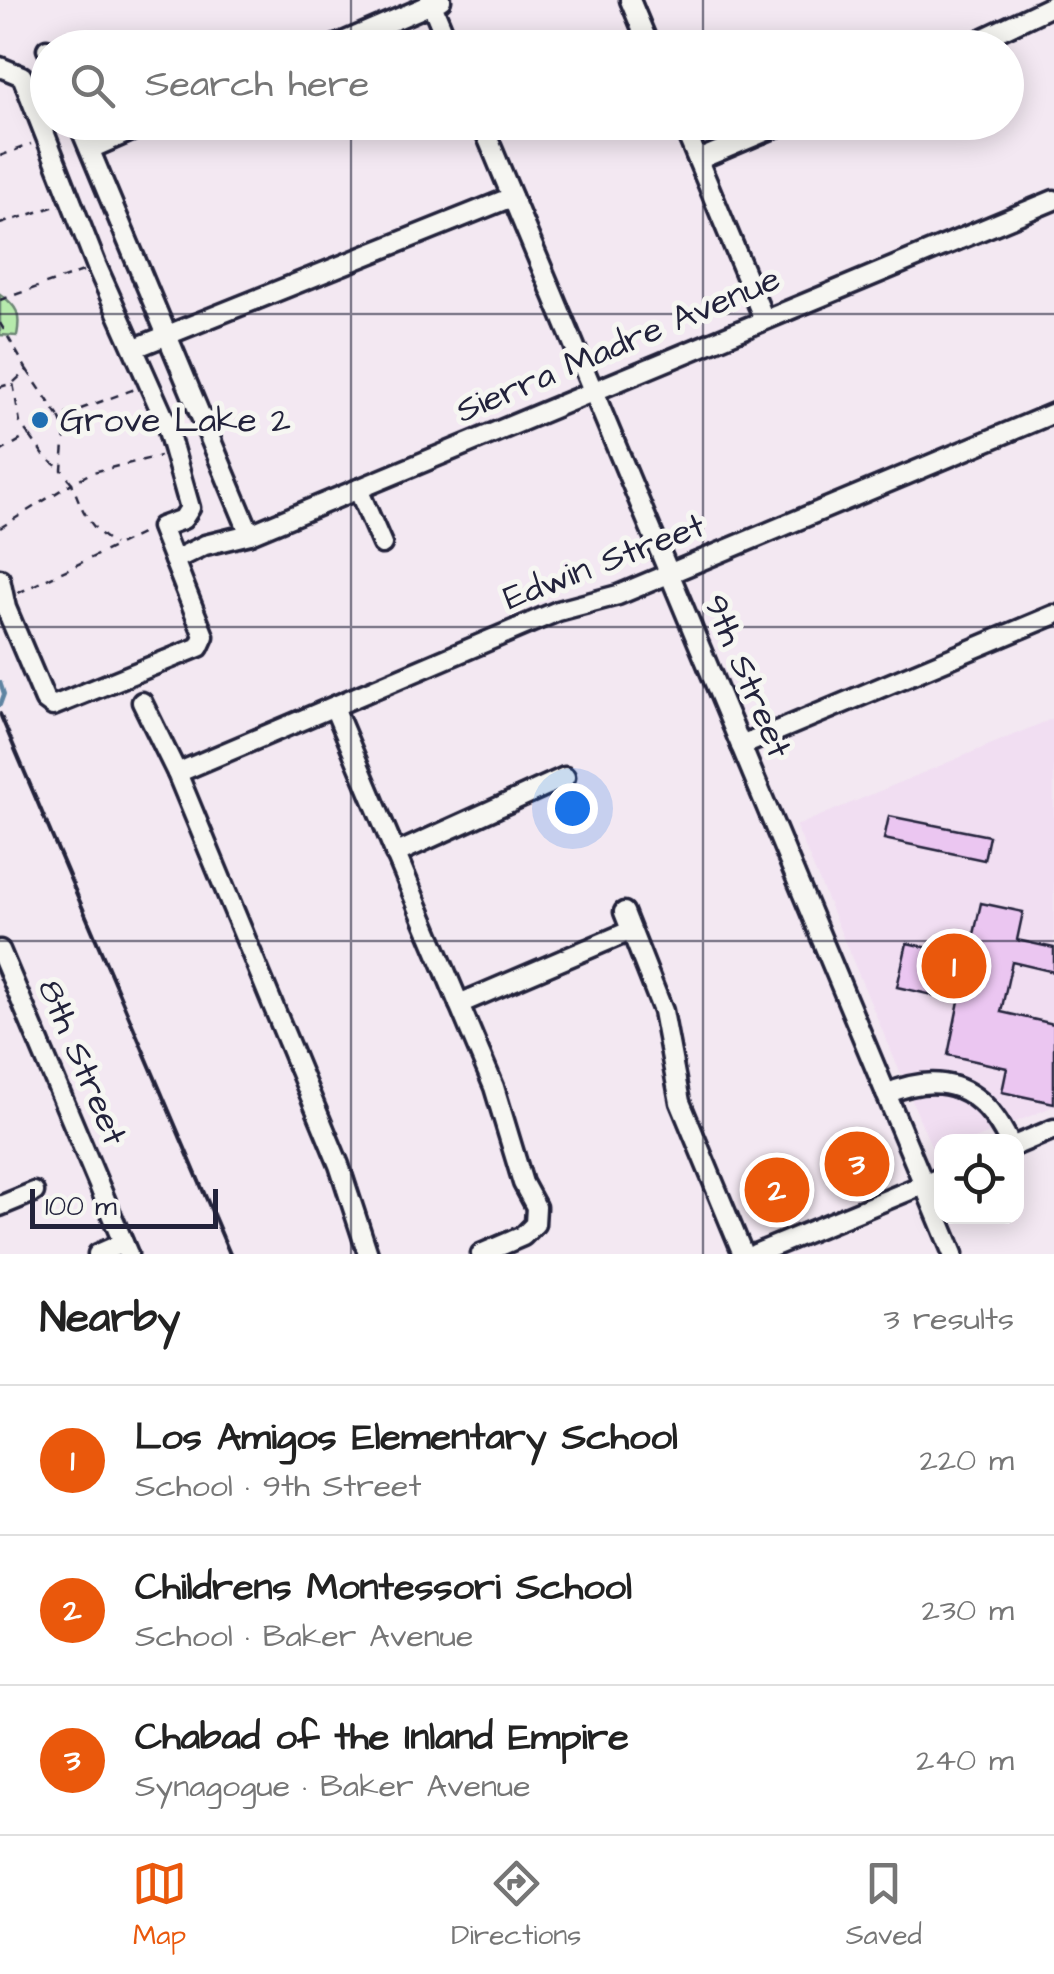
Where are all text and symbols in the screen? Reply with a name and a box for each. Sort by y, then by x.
search box [30,30,1024,140]
icon: search [65,58,120,113]
text: Search here [145,59,369,111]
street label: Sierra Madre Avenue [448,254,788,436]
place label: Grove Lake 2 [60,396,291,445]
marker: Grove Lake 2 [29,409,51,431]
street label: Edwin Street [496,501,712,623]
street label: 9th Street [691,587,803,765]
your location [547,783,598,834]
pin: 1 [922,928,986,1004]
street label: 8th Street [25,971,139,1153]
pin: 3 [824,1126,890,1202]
map controls [934,1134,1024,1224]
button: locate [934,1134,1024,1224]
pin: 2 [744,1152,810,1228]
scale bar [30,1184,218,1228]
text: 100 m [45,1187,117,1226]
text: Nearby [40,1290,180,1348]
text: 3 results [884,1297,1014,1342]
text: Los Amigos Elementary School [135,1412,678,1464]
text: 1 [70,1438,75,1483]
text: 220 m [919,1438,1014,1483]
text: School · 9th Street [135,1464,421,1509]
text: Childrens Montessori School [135,1562,632,1614]
text: 2 [63,1588,82,1633]
text: 230 m [922,1588,1014,1633]
text: School · Baker Avenue [135,1614,473,1659]
text: Chabad of the Inland Empire [135,1712,629,1764]
text: 3 [64,1738,81,1783]
text: 240 m [916,1738,1014,1783]
text: Synagogue · Baker Avenue [135,1764,531,1809]
tab: Map [132,1856,187,1955]
tab: Directions [451,1856,581,1955]
tab: Saved [846,1856,922,1955]

